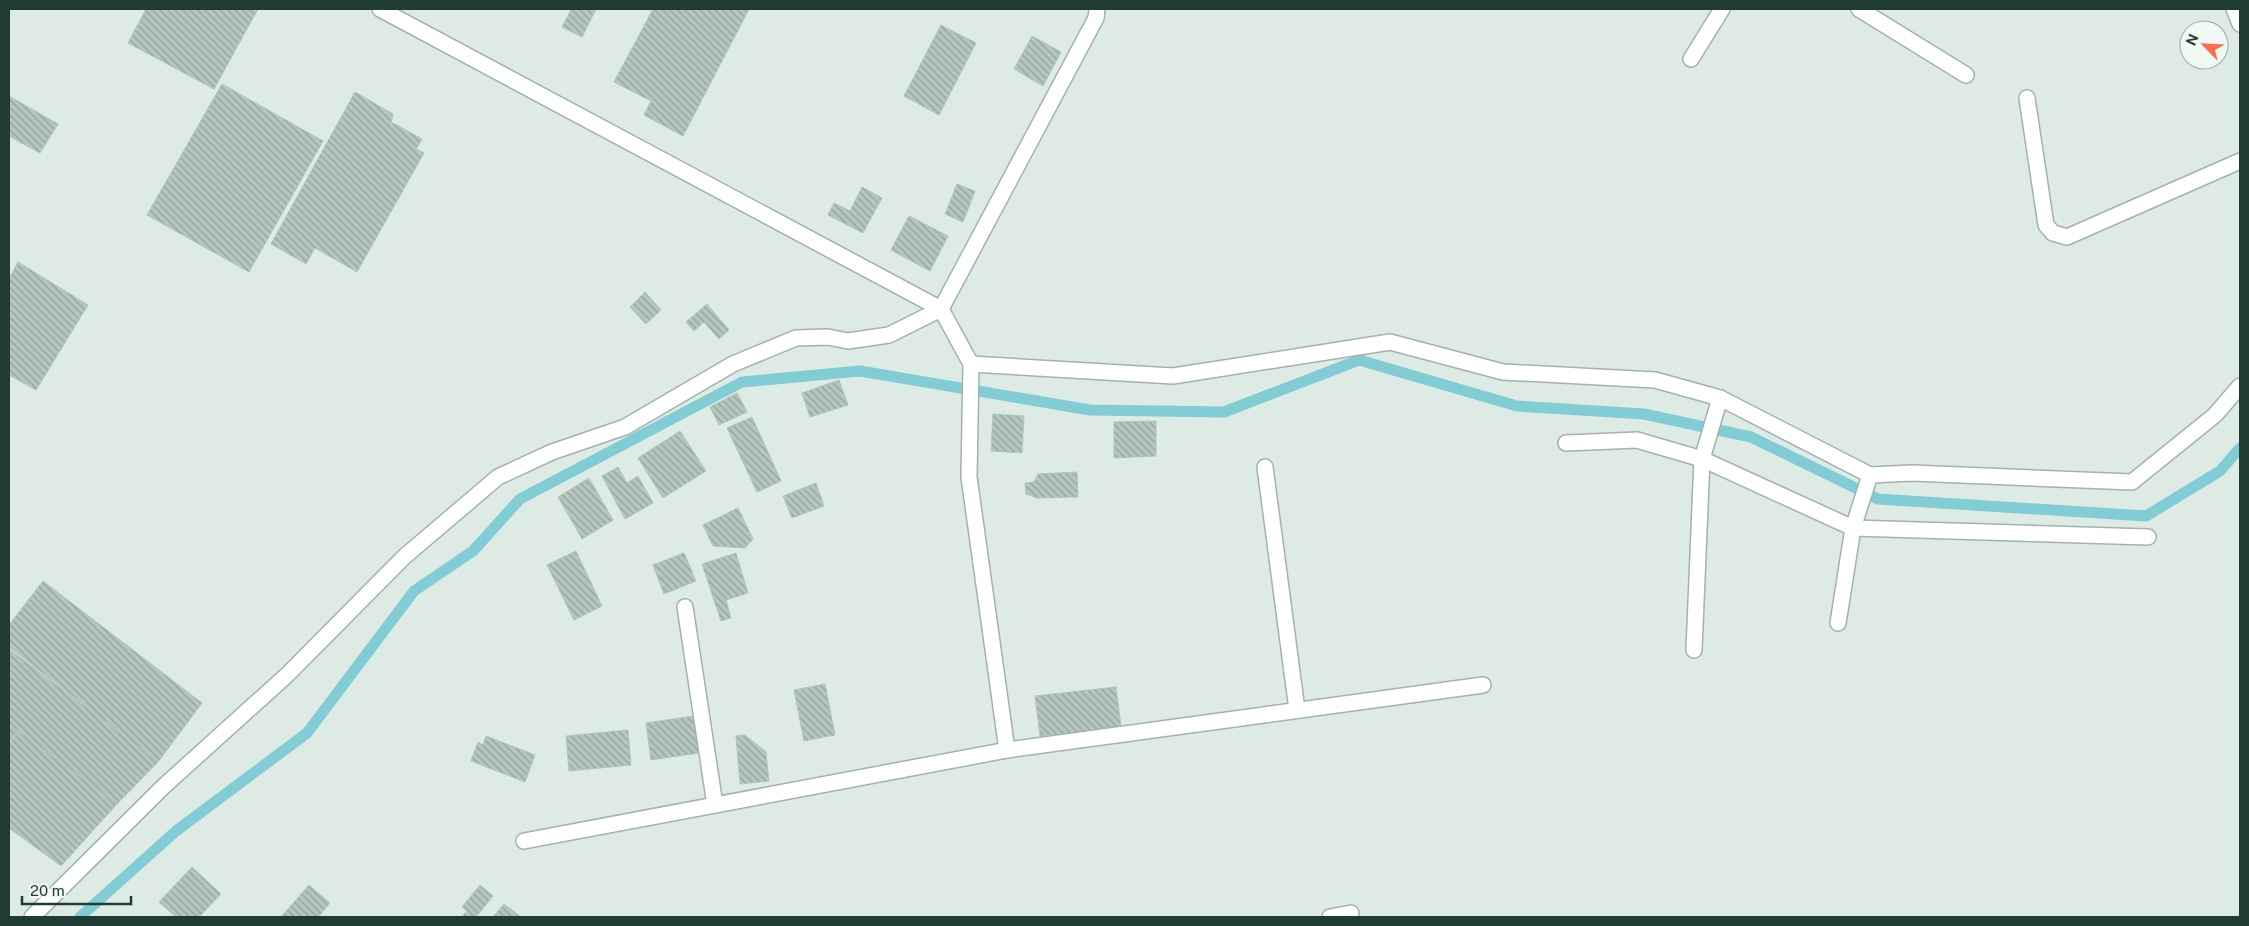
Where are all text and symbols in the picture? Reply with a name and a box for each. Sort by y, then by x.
north arrow [2179,20,2229,70]
text: N [2183,31,2202,48]
scale bar [22,874,131,906]
text: 20 m [30,882,65,899]

